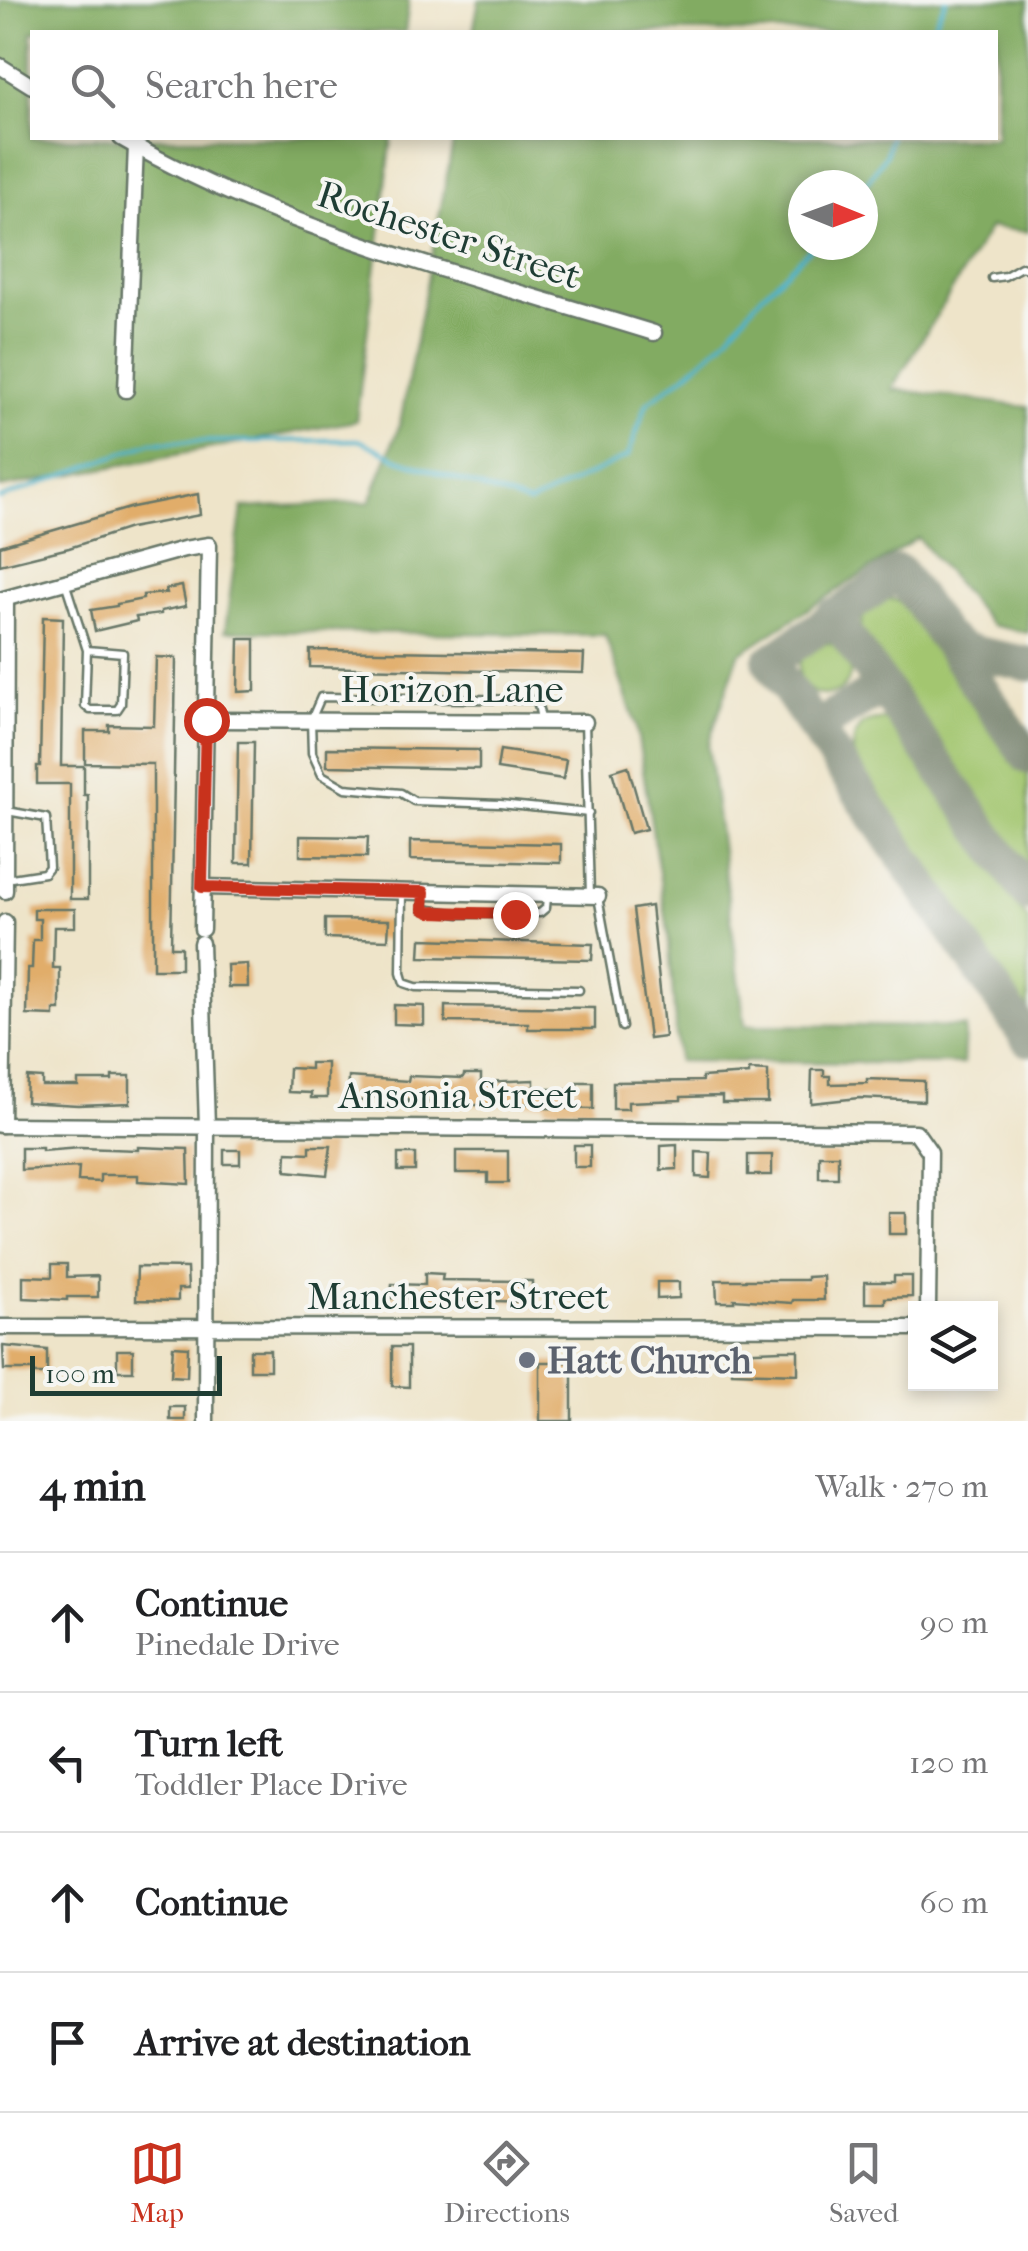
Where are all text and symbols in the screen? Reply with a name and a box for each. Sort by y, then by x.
search box [30,30,998,140]
icon: search [65,58,120,113]
text: Search here [145,63,338,108]
north arrow [788,170,878,260]
street label: Rochester Street [312,171,587,299]
street label: Horizon Lane [340,667,564,712]
route start [184,698,230,744]
route end [493,892,539,938]
street label: Ansonia Street [336,1073,578,1118]
street label: Manchester Street [307,1274,609,1319]
map controls [908,1301,998,1391]
button: layers [908,1301,998,1391]
place label: Hatt Church [547,1338,752,1383]
marker: Hatt Church [516,1349,538,1371]
scale bar [30,1351,222,1396]
text: 100 m [45,1357,115,1390]
text: 4 min [40,1462,146,1511]
text: Walk · 270 m [816,1468,988,1505]
text: Continue [135,1581,288,1626]
icon: ahead [40,1595,95,1650]
text: 90 m [920,1604,988,1641]
text: Pinedale Drive [135,1626,340,1663]
text: Turn left [135,1721,283,1766]
icon: left [40,1735,95,1790]
text: 120 m [909,1744,988,1781]
text: Toddler Place Drive [135,1766,408,1803]
icon: ahead [40,1875,95,1930]
text: Continue [135,1880,288,1925]
text: 60 m [920,1884,988,1921]
icon: arrive [40,2015,95,2070]
text: Arrive at destination [135,2020,471,2065]
tab: Map [130,2136,185,2229]
tab: Directions [444,2136,570,2229]
tab: Saved [829,2136,898,2229]

